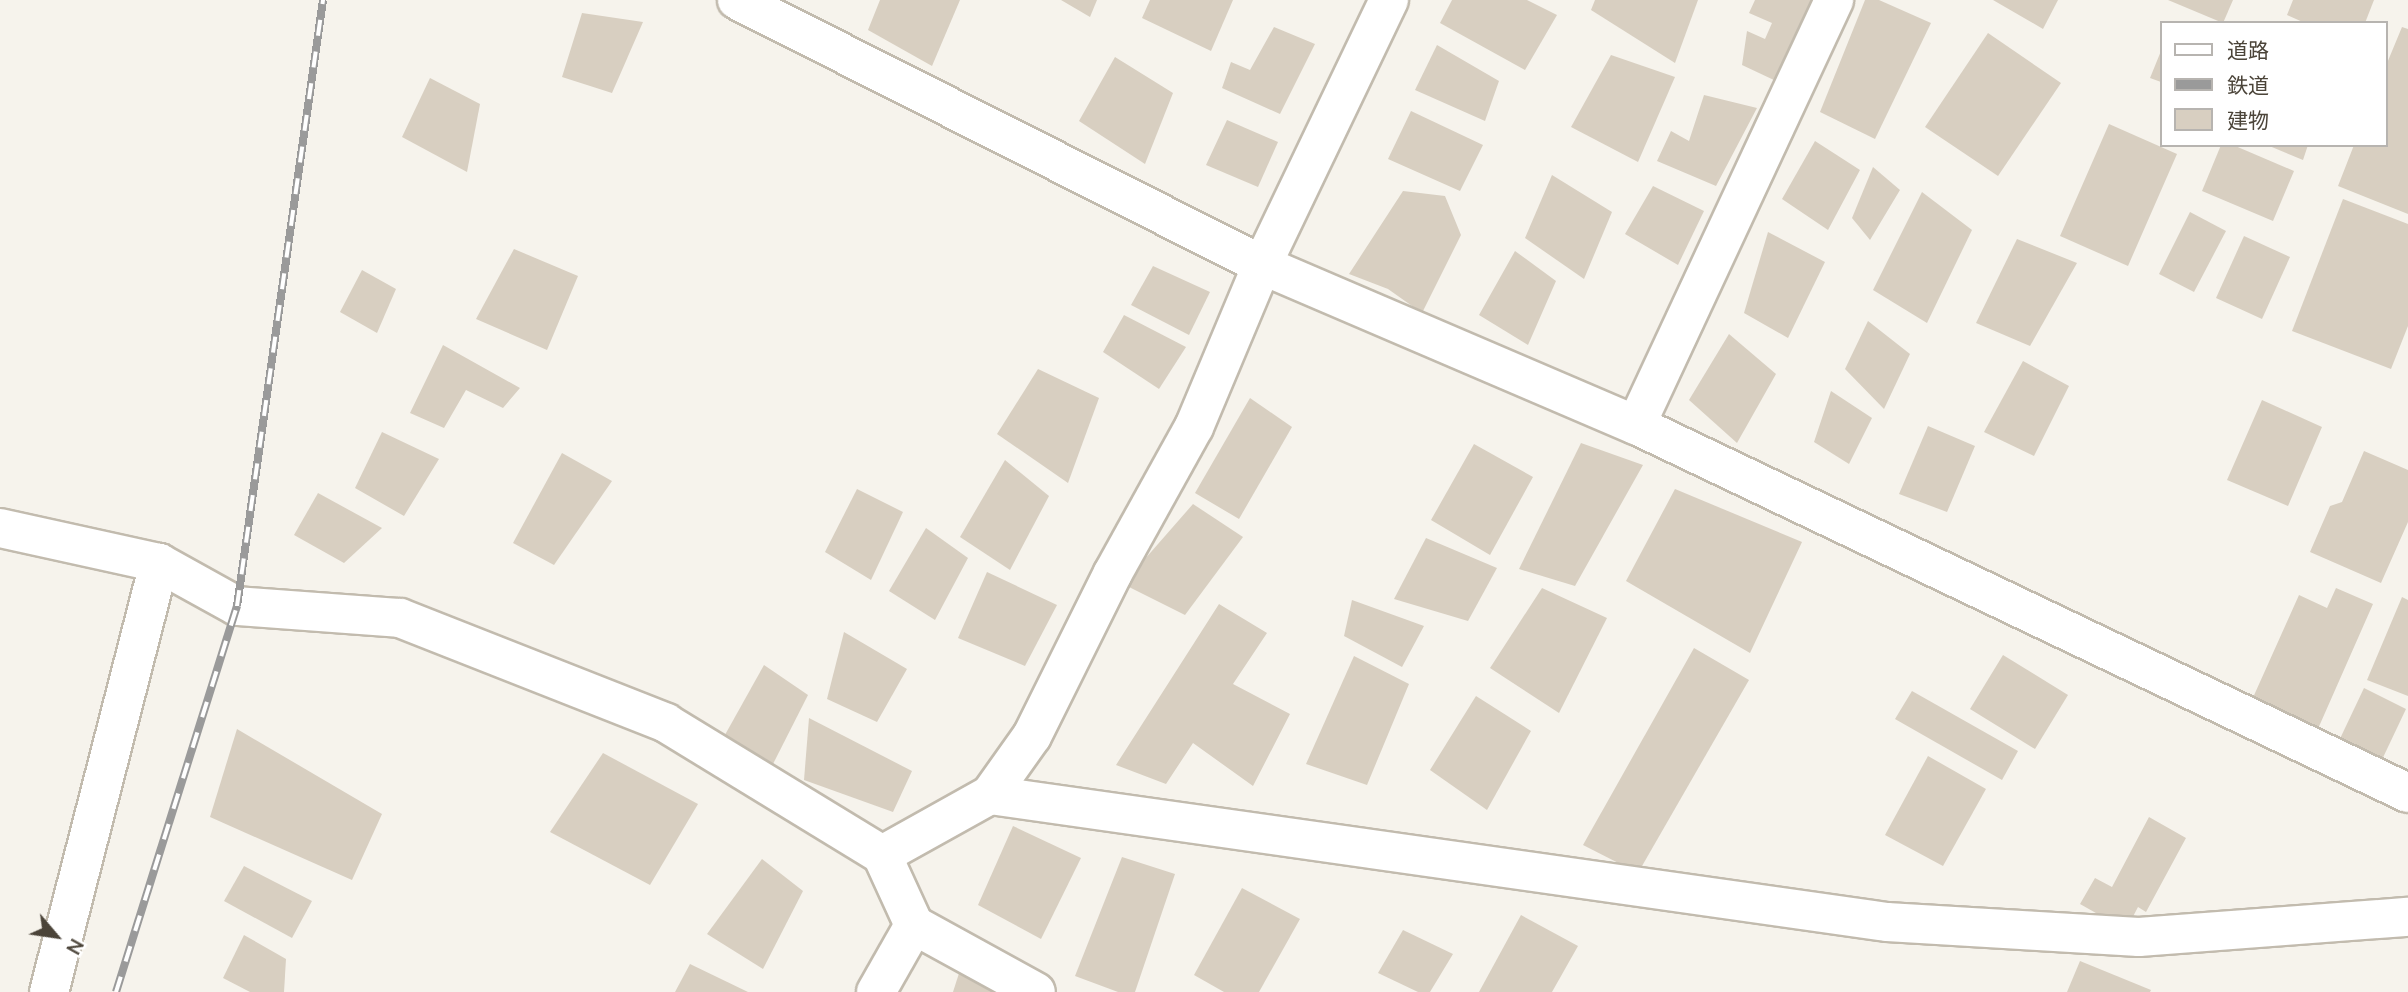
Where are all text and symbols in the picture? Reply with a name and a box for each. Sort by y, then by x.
legend [2160,21,2387,147]
text: 道路 [2227,37,2269,65]
text: 鉄道 [2227,72,2269,100]
text: 建物 [2227,107,2269,135]
north arrow [21,901,91,971]
text: N [60,934,89,959]

